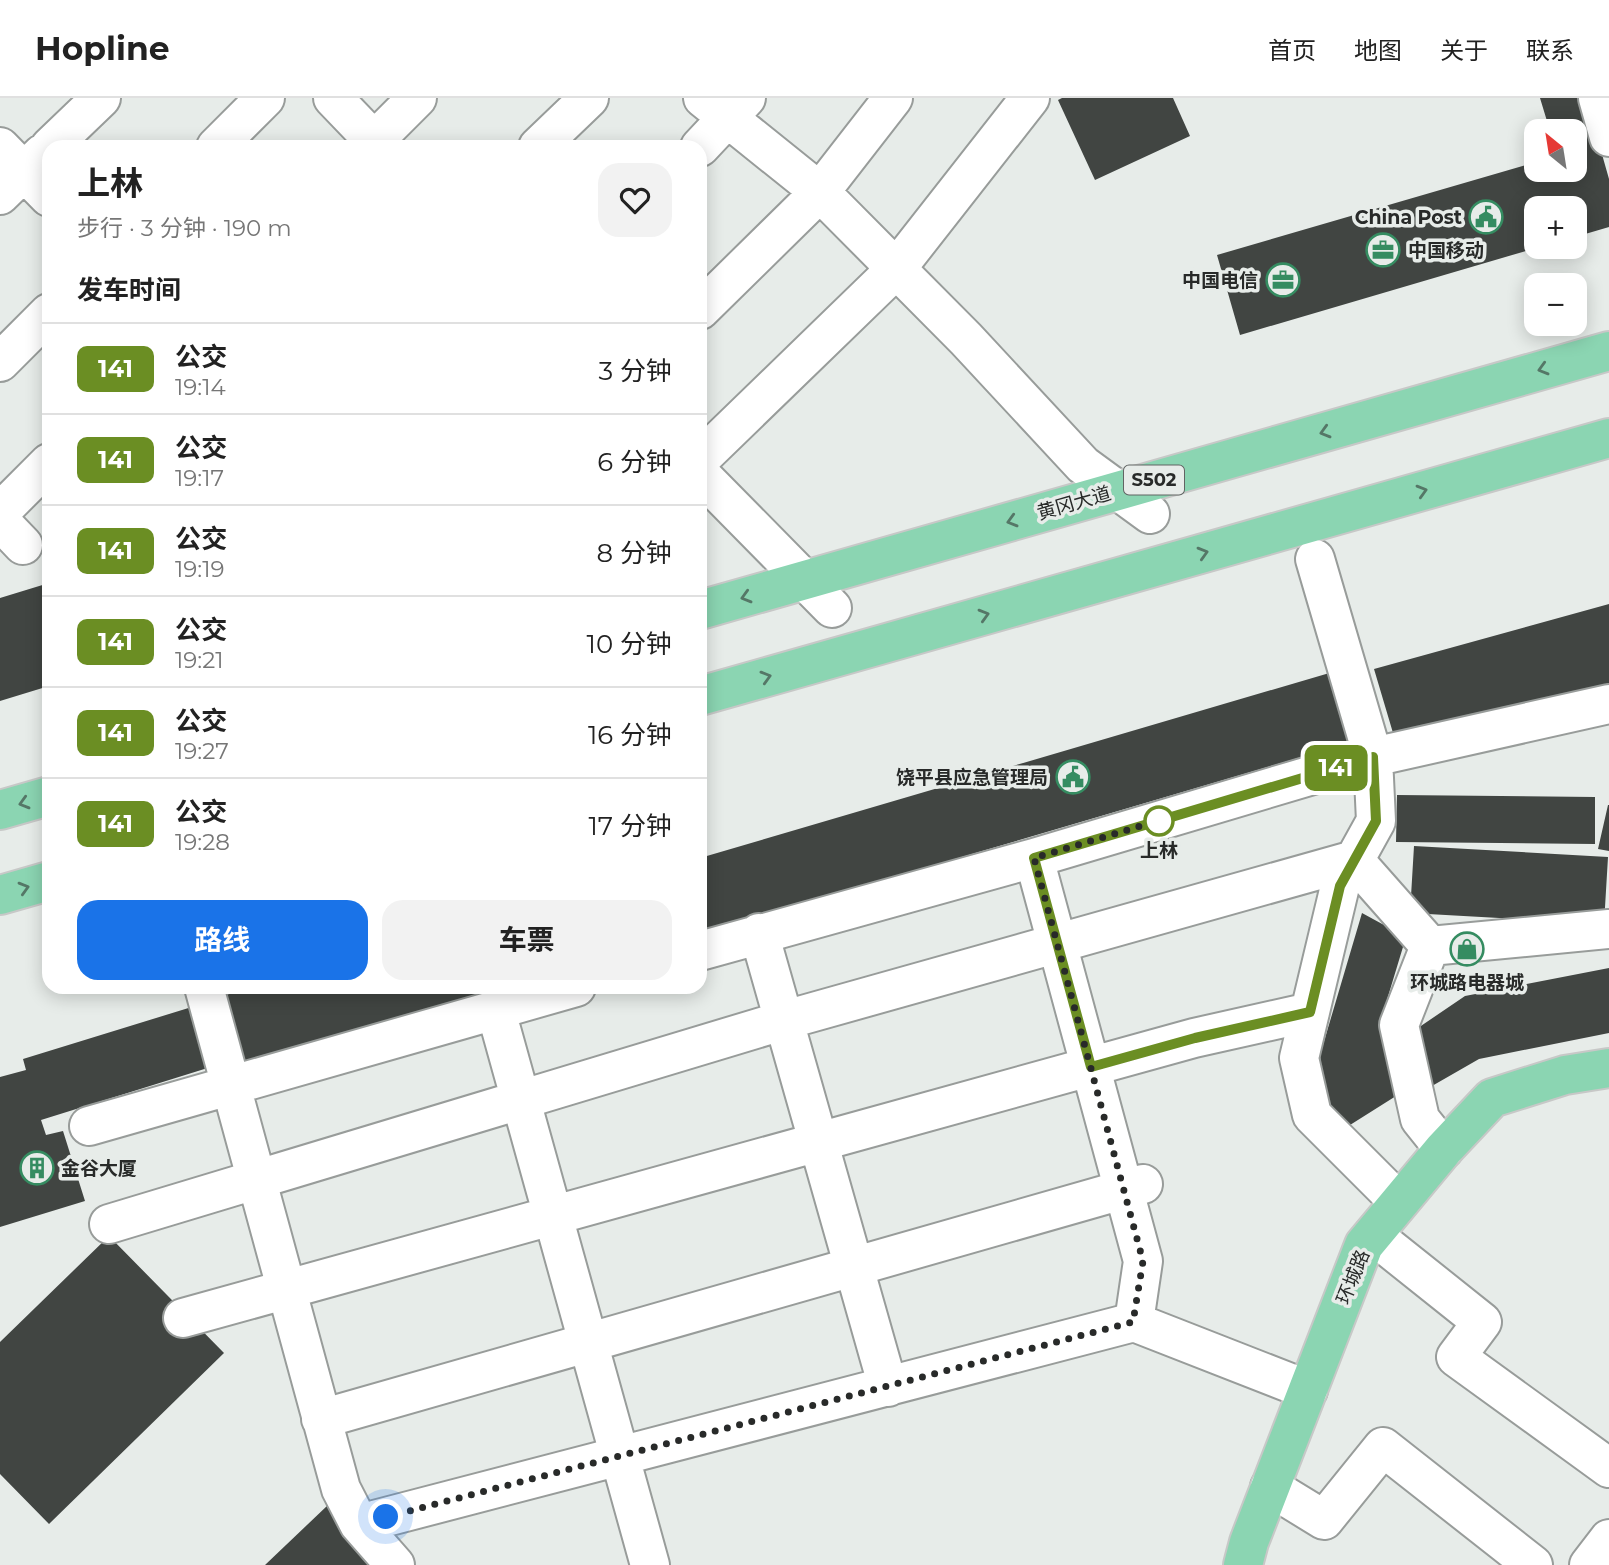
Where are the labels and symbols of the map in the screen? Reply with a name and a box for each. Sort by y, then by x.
north arrow [1524,119,1587,182]
public building icon: China Post [1467,198,1505,236]
place label: China Post [1355,206,1462,229]
office icon: 中国移动 [1364,231,1402,269]
place label: 中国移动 [1408,239,1484,262]
office icon: 中国电信 [1264,261,1302,299]
place label: 中国电信 [1182,269,1258,292]
one-way arrow [1538,361,1550,376]
one-way arrow [1319,423,1331,438]
road number: S502 [1124,466,1184,494]
street label: 黄冈大道 [1034,481,1114,525]
one-way arrow [1416,484,1428,499]
one-way arrow [1006,513,1018,527]
one-way arrow [1197,547,1209,561]
one-way arrow [740,588,752,603]
one-way arrow [978,609,990,623]
one-way arrow [759,671,771,686]
line badge: 141 [1296,745,1376,791]
public building icon: 饶平县应急管理局 [1054,758,1092,796]
place label: 饶平县应急管理局 [896,766,1048,789]
one-way arrow [19,794,31,809]
marker: 上林 [1144,806,1174,836]
place label: 上林 [1140,839,1178,862]
one-way arrow [18,881,30,896]
shop icon: 环城路电器城 [1448,930,1486,968]
place label: 环城路电器城 [1410,971,1524,994]
building icon: 金谷大厦 [18,1149,56,1187]
place label: 金谷大厦 [61,1157,137,1180]
street label: 环城路 [1332,1246,1374,1308]
your location [368,1499,403,1534]

